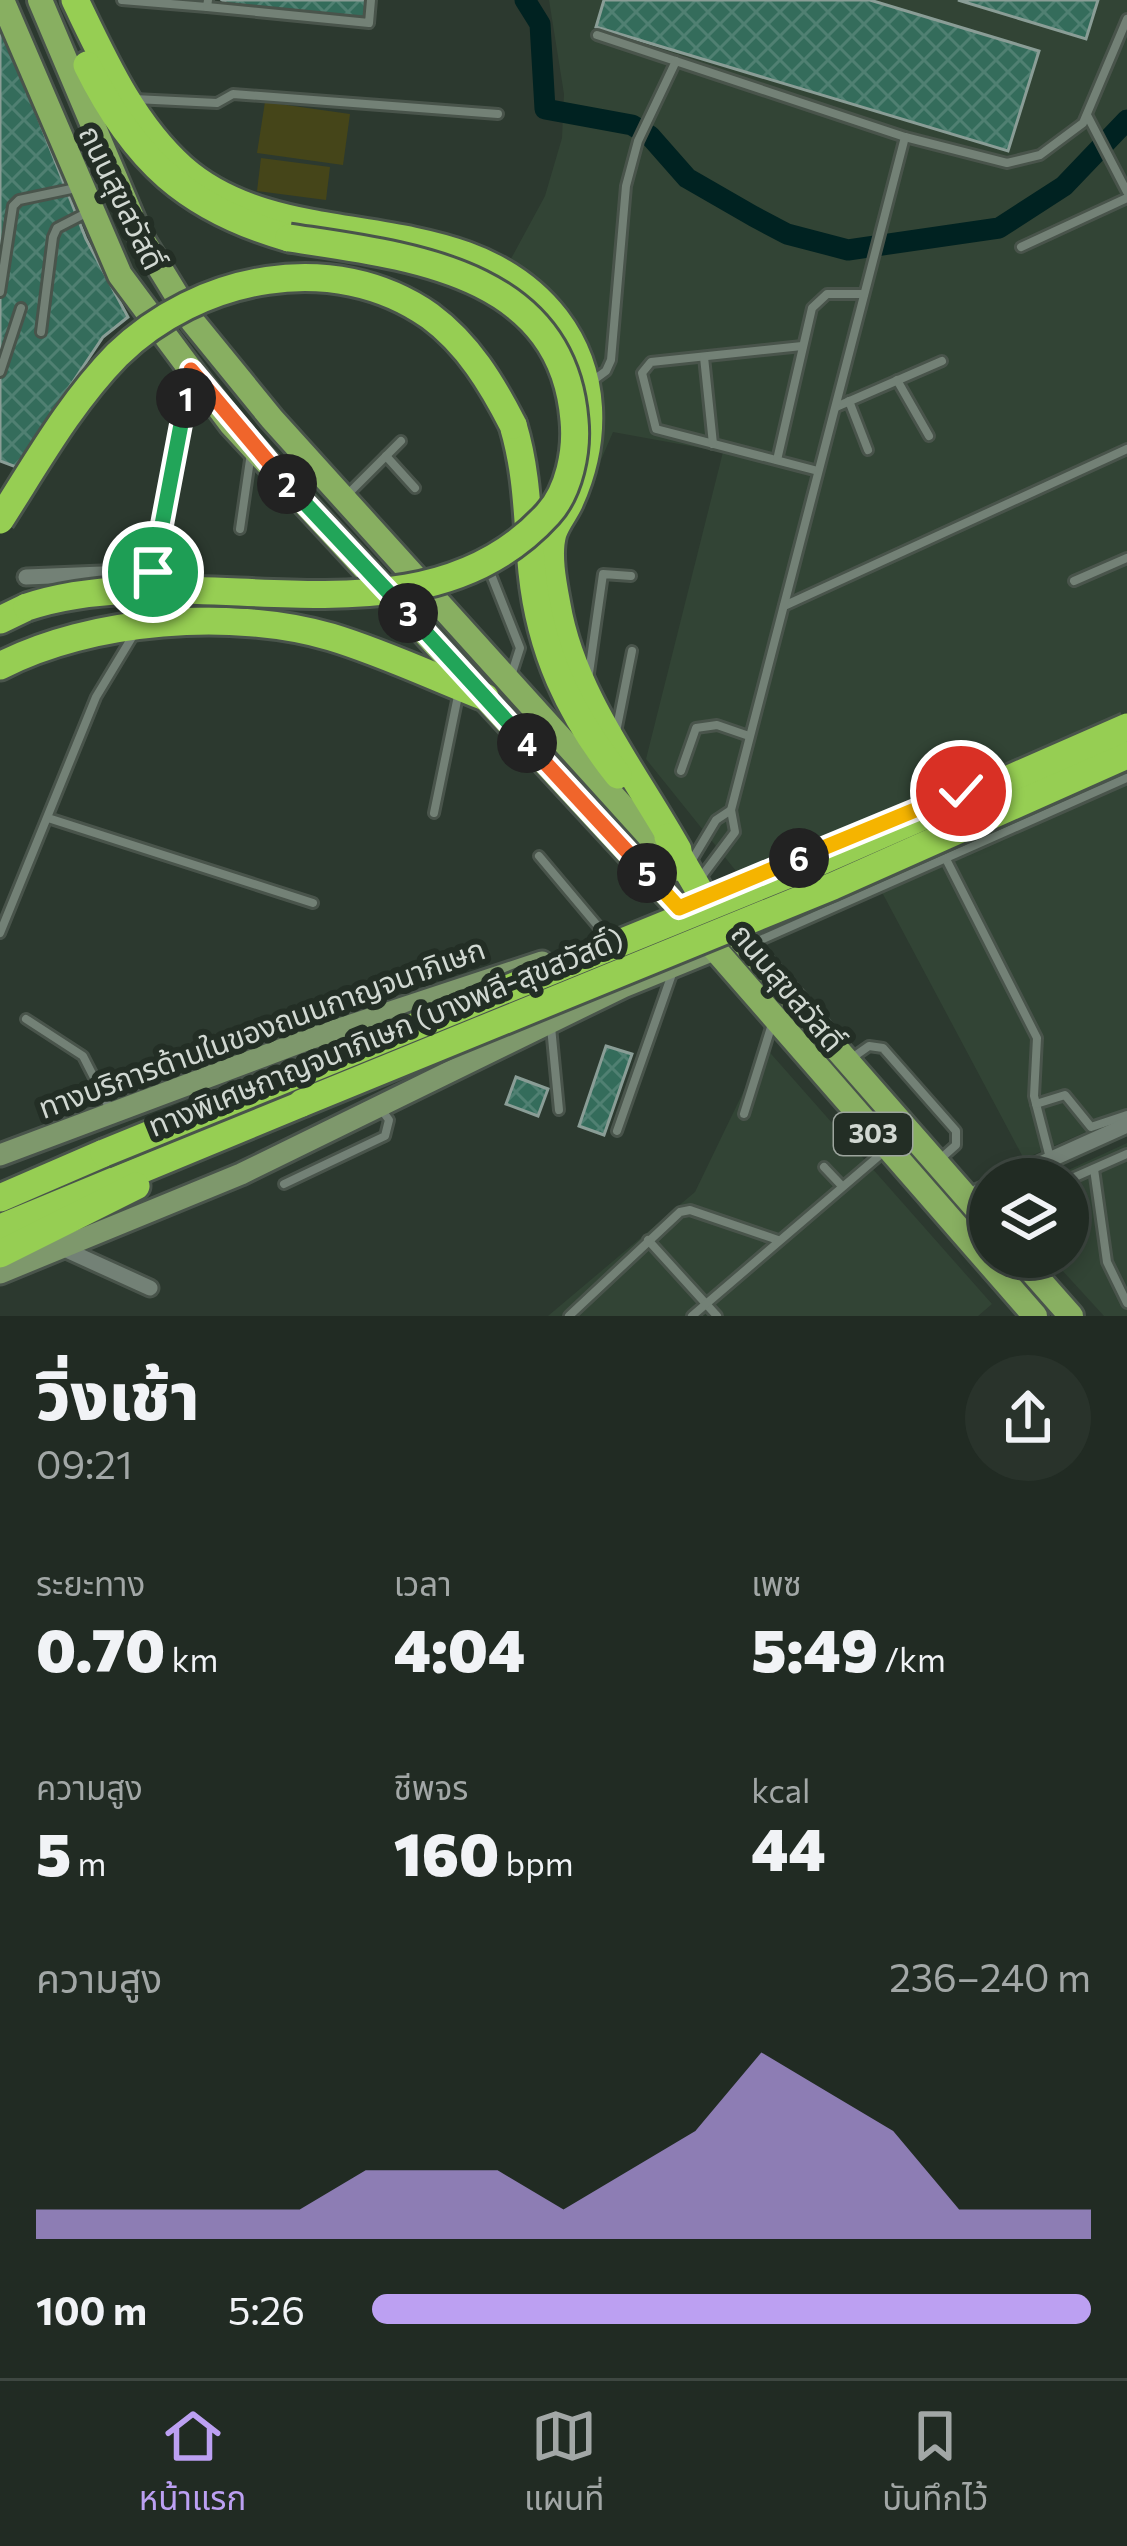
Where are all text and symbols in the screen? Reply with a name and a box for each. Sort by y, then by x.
street label: ถนนสุขสวัสดิ์ [71,119,174,276]
pin: 1 [156,368,216,428]
text: 1 [179,377,193,418]
pin: 2 [257,454,317,514]
text: 2 [278,463,296,504]
pin [102,521,204,623]
icon: arrive [120,539,186,605]
pin: 3 [378,583,438,643]
text: 3 [398,592,418,633]
pin: 4 [497,713,557,773]
text: 4 [517,722,537,763]
pin [910,740,1012,842]
icon: check [928,758,994,824]
pin: 6 [769,828,829,888]
text: 6 [789,837,809,878]
pin: 5 [617,843,677,903]
text: 5 [637,852,657,893]
street label: ถนนสุขสวัสดิ์ [723,915,853,1059]
street label: ทางพิเศษกาญจนาภิเษก (บางพลี-สุขสวัสดิ์) [142,918,629,1145]
street label: ทางบริการด้านในของถนนกาญจนาภิเษก [33,928,489,1125]
road number: 303 [834,1113,912,1155]
map controls [969,1158,1089,1278]
button: layers [969,1158,1089,1278]
text: วิ่งเช้า [36,1353,200,1434]
button: share [965,1355,1091,1481]
text: 09:21 [36,1439,133,1487]
text: ระยะทาง [36,1562,145,1603]
text: เวลา [394,1562,452,1603]
text: เพซ [751,1562,802,1603]
text: 0.70 [36,1611,165,1684]
text: 4:04 [394,1611,525,1684]
text: 5:49 [751,1611,878,1684]
text: km [165,1638,218,1679]
text: /km [878,1638,946,1679]
text: ความสูง [36,1766,143,1807]
text: ชีพจร [394,1766,468,1807]
text: kcal [751,1769,810,1810]
text: 44 [751,1810,826,1883]
text: 5 [36,1815,71,1888]
text: 160 [394,1815,499,1888]
text: m [71,1842,106,1883]
text: bpm [499,1842,573,1883]
text: 236–240 m [889,1952,1091,2000]
text: ความสูง [36,1953,162,2001]
text: 100 m [36,2285,147,2333]
text: 5:26 [228,2285,305,2333]
tab: หน้าแรก [139,2403,246,2525]
tab: แผนที่ [524,2403,604,2525]
tab: บันทึกไว้ [882,2403,988,2525]

